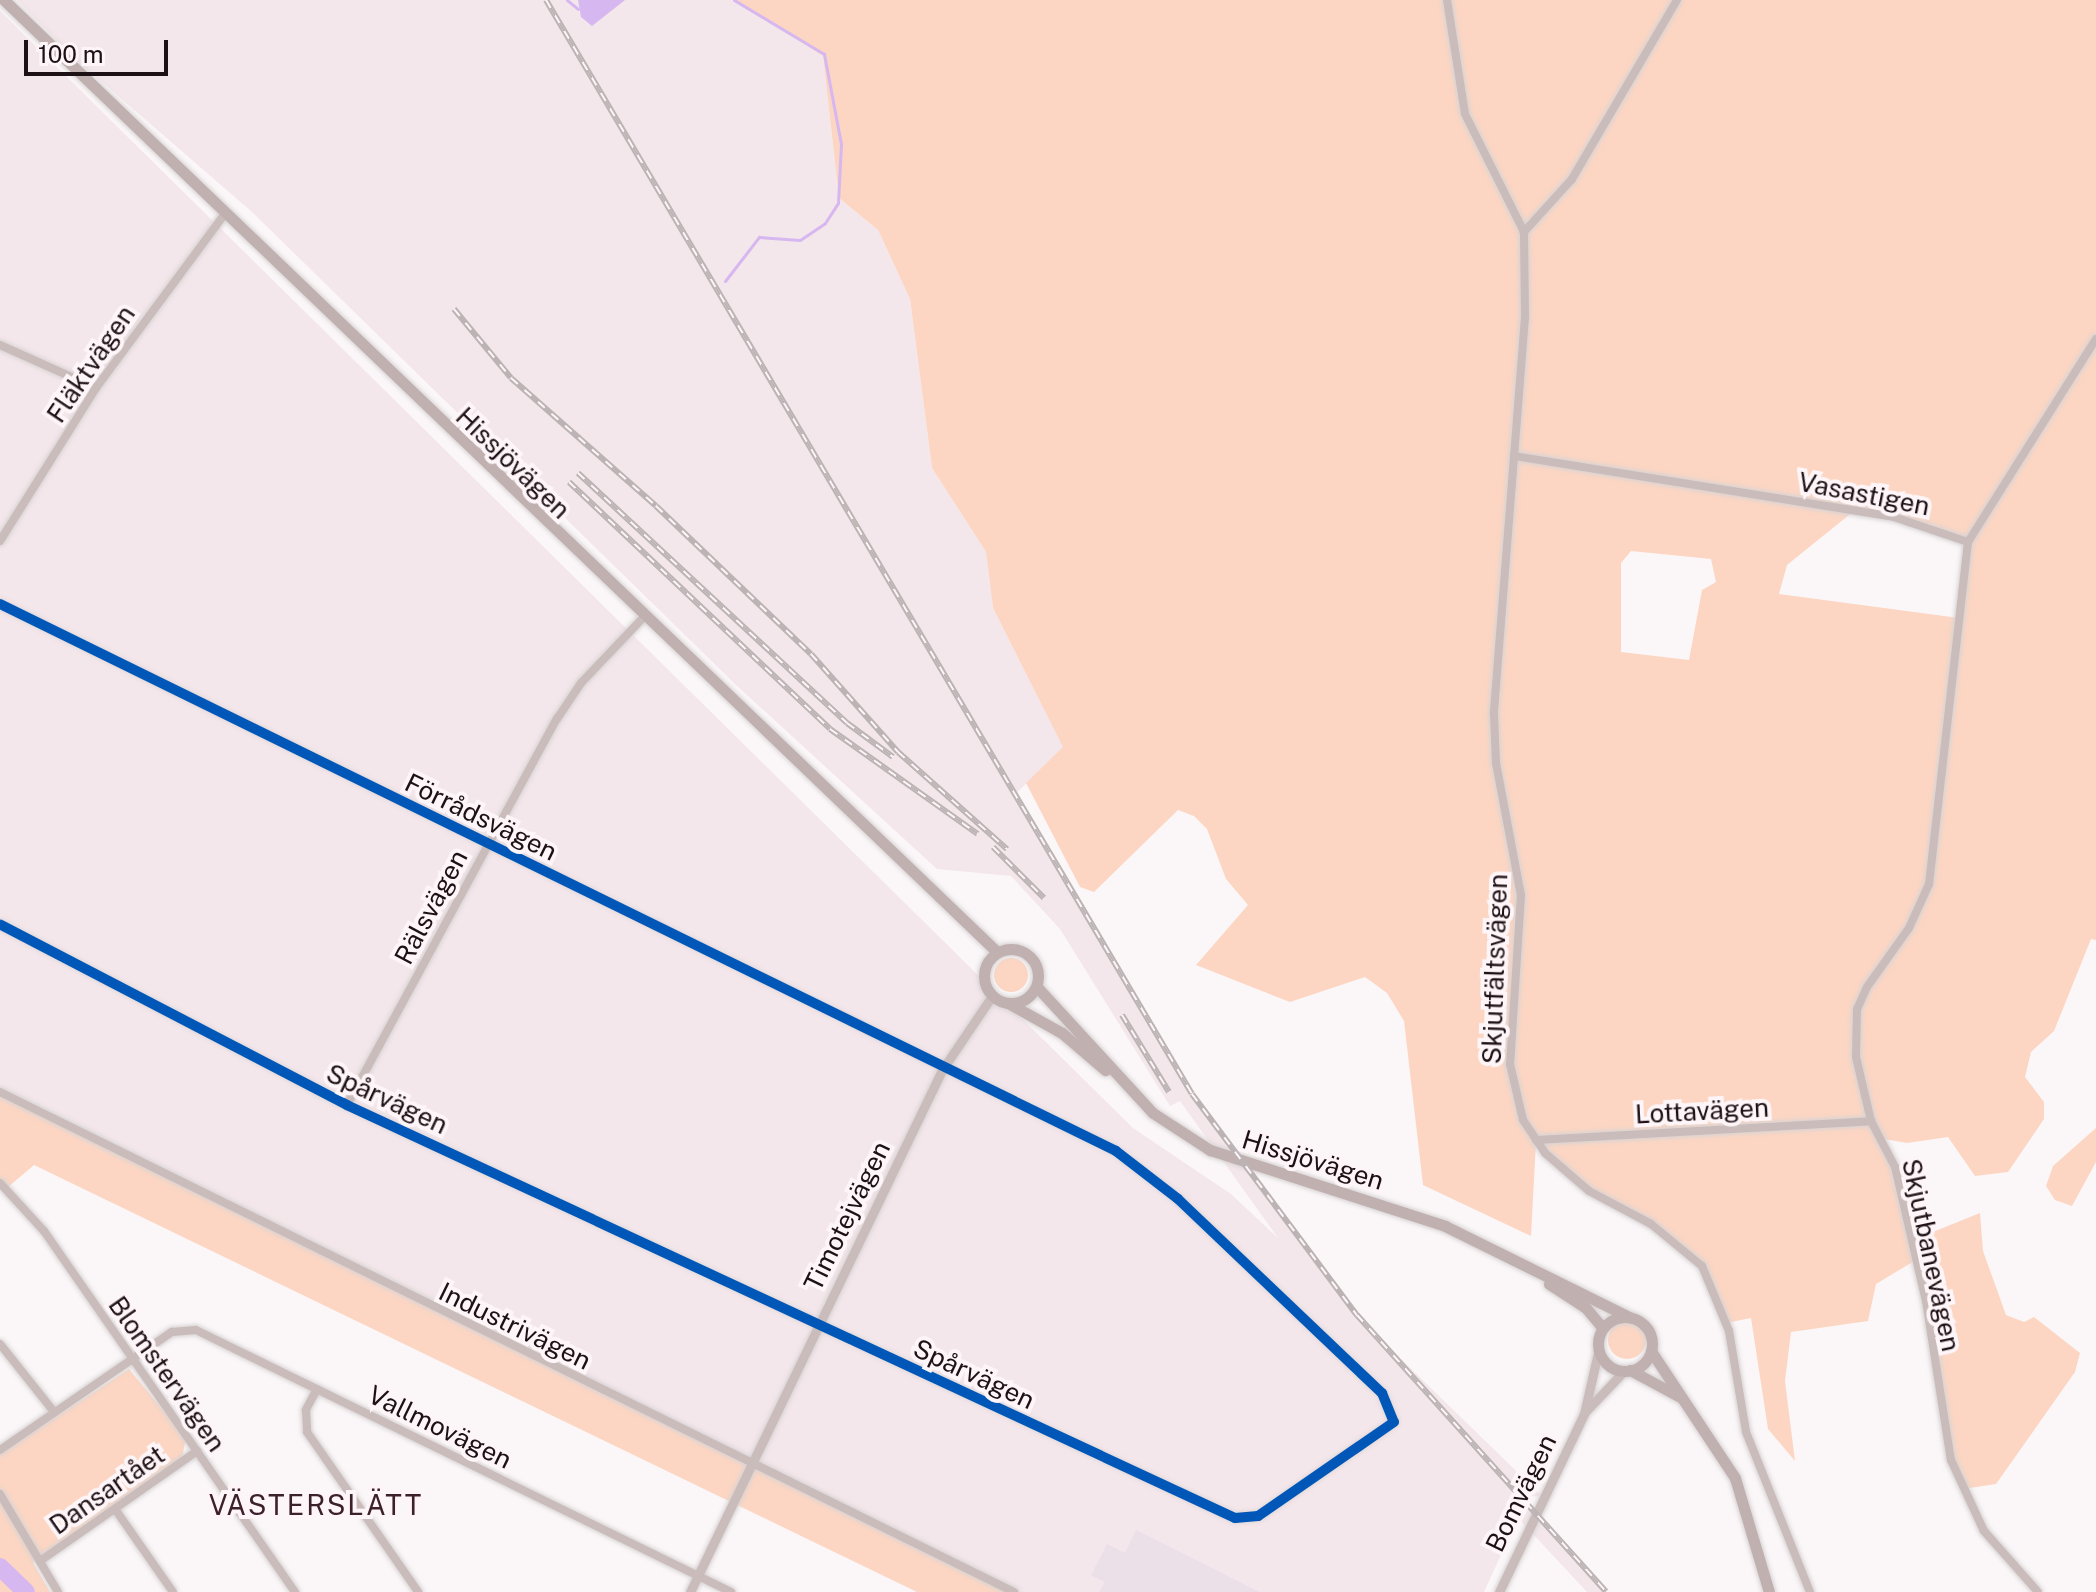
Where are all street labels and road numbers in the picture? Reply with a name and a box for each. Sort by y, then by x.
street label: Fläktvägen [40,299,142,429]
street label: Hissjövägen [449,401,577,525]
street label: Vasastigen [1796,466,1932,522]
street label: Förrådsvägen [400,767,562,867]
street label: Rälsvägen [388,845,474,969]
street label: Skjutfältsvägen [1476,873,1514,1065]
street label: Spårvägen [321,1057,453,1141]
street label: Lottavägen [1634,1092,1770,1130]
street label: Hissjövägen [1238,1124,1388,1196]
street label: Timotejvägen [797,1136,897,1296]
street label: Skjutbanevägen [1895,1156,1967,1354]
street label: Industrivägen [434,1276,596,1376]
street label: Blomstervägen [102,1290,232,1458]
street label: Spårvägen [908,1332,1040,1416]
street label: Vallmovägen [363,1379,517,1475]
street label: Bomvägen [1479,1429,1563,1557]
street label: Dansartået [43,1439,171,1541]

